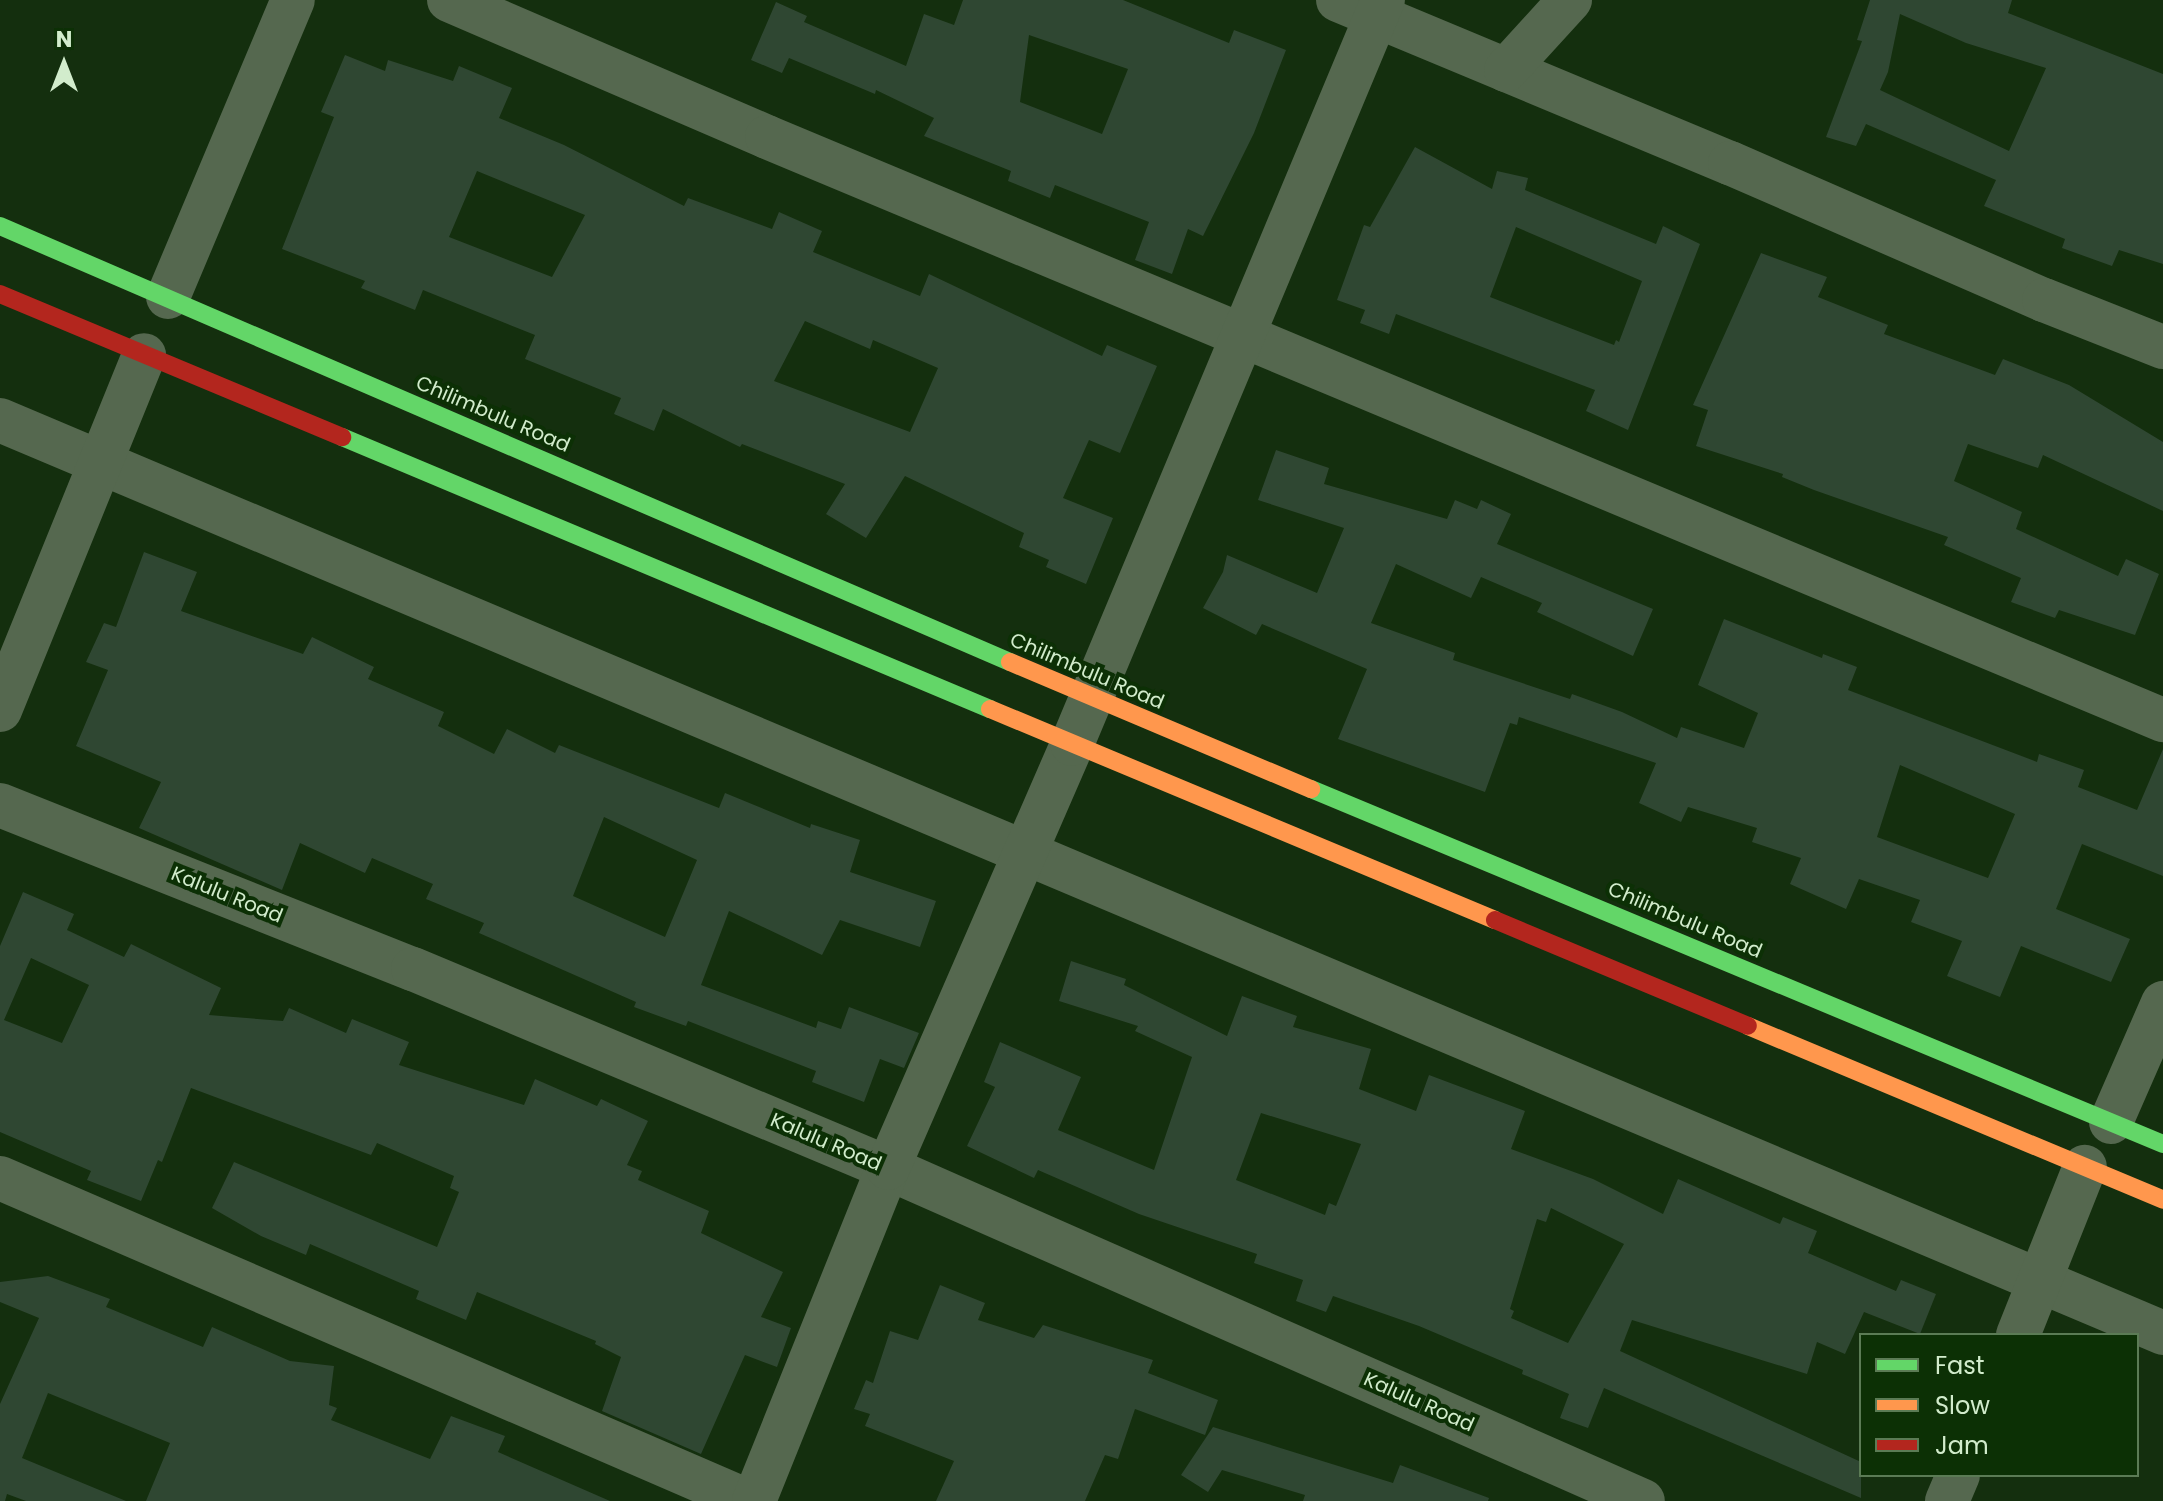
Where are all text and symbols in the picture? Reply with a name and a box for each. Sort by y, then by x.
north arrow [24,24,104,104]
text: N [56,24,72,55]
street label: Chilimbulu Road [412,371,574,457]
street label: Chilimbulu Road [1006,628,1168,714]
street label: Kalulu Road [168,862,286,928]
street label: Chilimbulu Road [1604,877,1766,963]
street label: Kalulu Road [767,1108,885,1176]
legend [1859,1333,2139,1477]
text: Fast [1935,1349,1985,1382]
street label: Kalulu Road [1360,1367,1478,1437]
text: Slow [1935,1389,1990,1422]
text: Jam [1935,1429,1989,1462]

